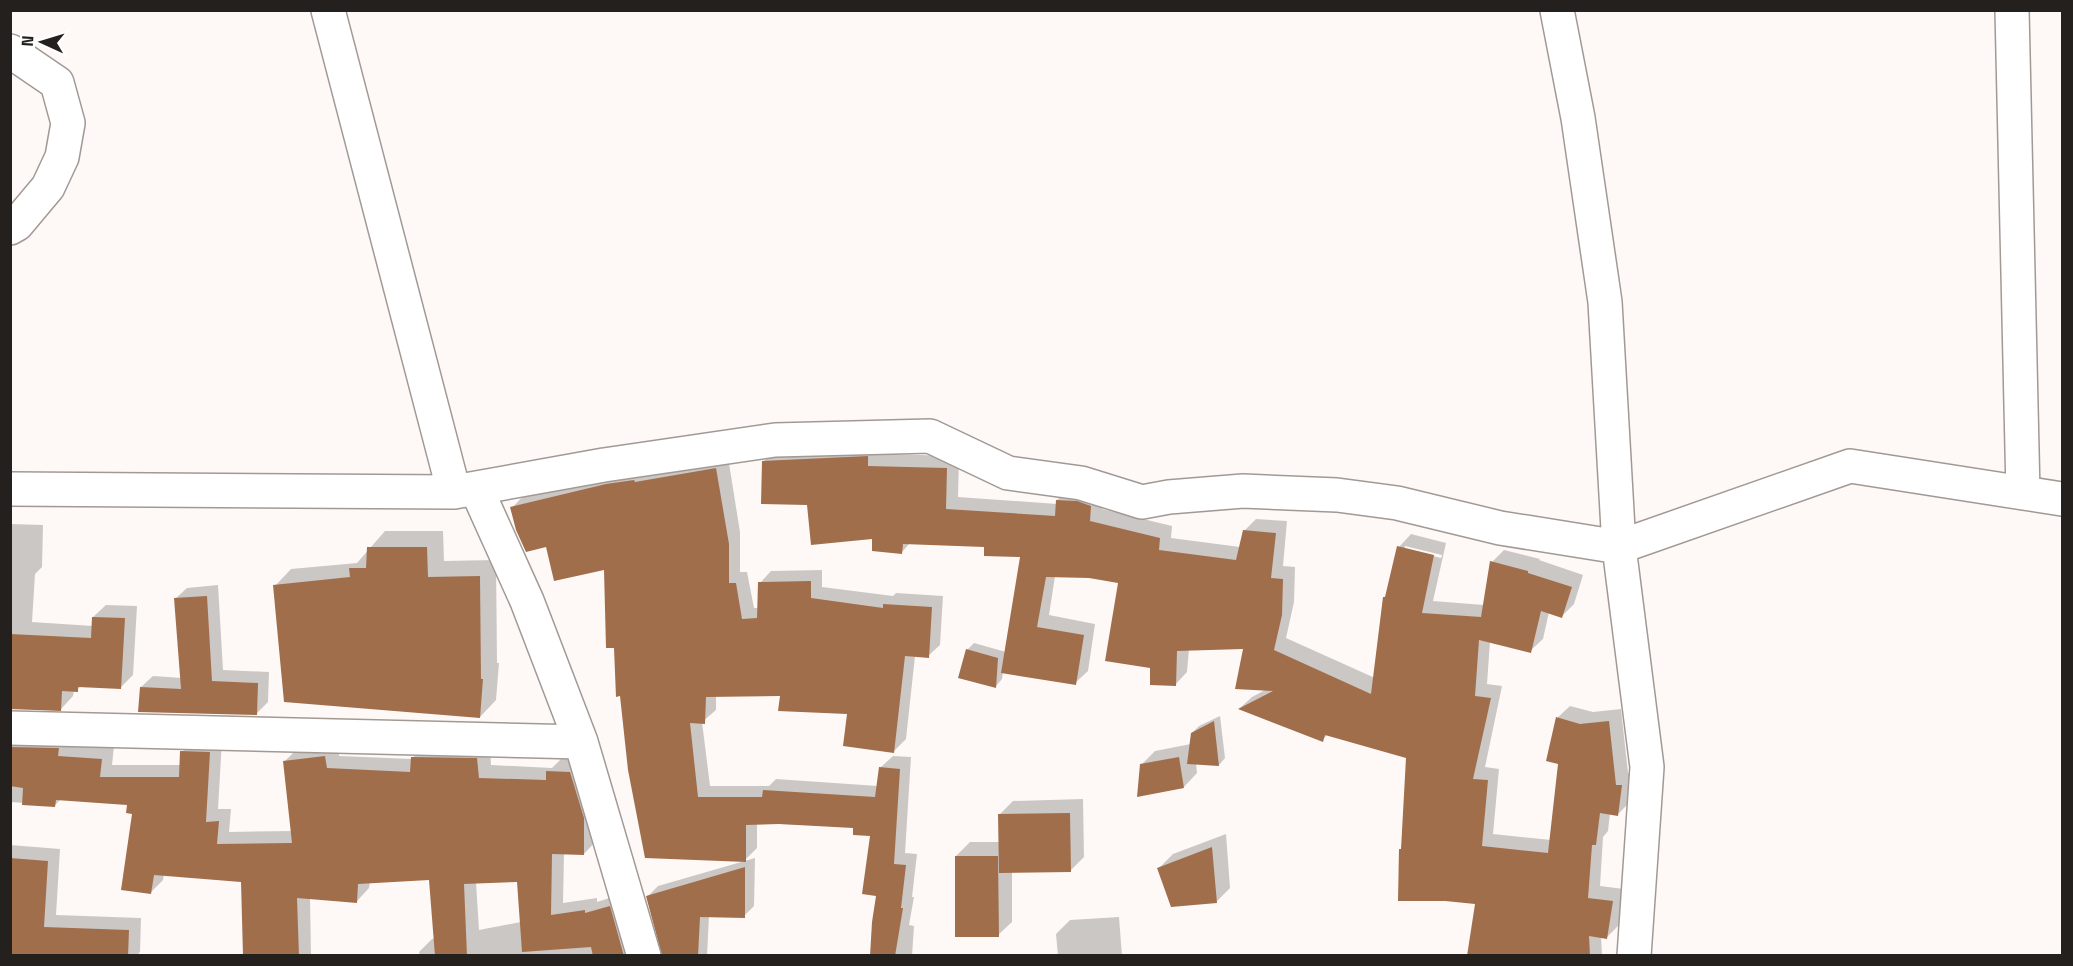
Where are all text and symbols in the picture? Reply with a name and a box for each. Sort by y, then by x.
north arrow [12,12,72,72]
text: N [17,35,38,47]

